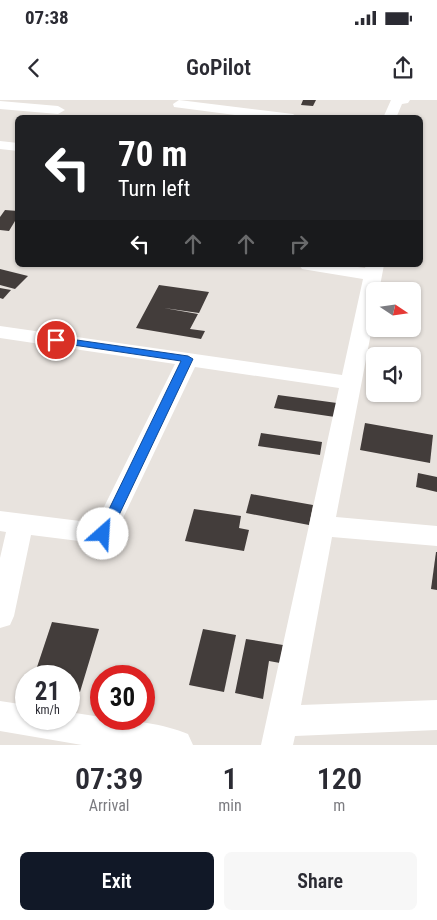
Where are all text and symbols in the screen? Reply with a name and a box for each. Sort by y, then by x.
text: 07:38 [25,6,69,29]
icon: back [20,54,48,82]
icon: share [389,54,417,82]
text: GoPilot [186,55,251,80]
text: 70 m [118,134,187,175]
icon: left [35,135,100,200]
text: Turn left [118,176,190,201]
icon: left [126,230,154,258]
icon: ahead [179,230,207,258]
icon: ahead [232,230,260,258]
icon: right [285,230,313,258]
north arrow [366,282,421,338]
map controls [366,282,421,402]
pin [35,319,77,361]
icon: arrive [42,326,70,354]
button: sound [366,347,421,402]
position arrow [76,507,128,559]
speed limit sign: 30 [90,665,155,730]
text: 21 [35,677,60,706]
text: km/h [35,703,60,717]
text: 07:39 [75,761,143,796]
text: 1 [222,761,238,796]
text: 120 [317,761,362,796]
text: Arrival [89,796,129,815]
text: min [218,796,242,815]
text: m [333,796,345,815]
button: Exit [20,852,214,910]
button: Share [224,852,417,910]

